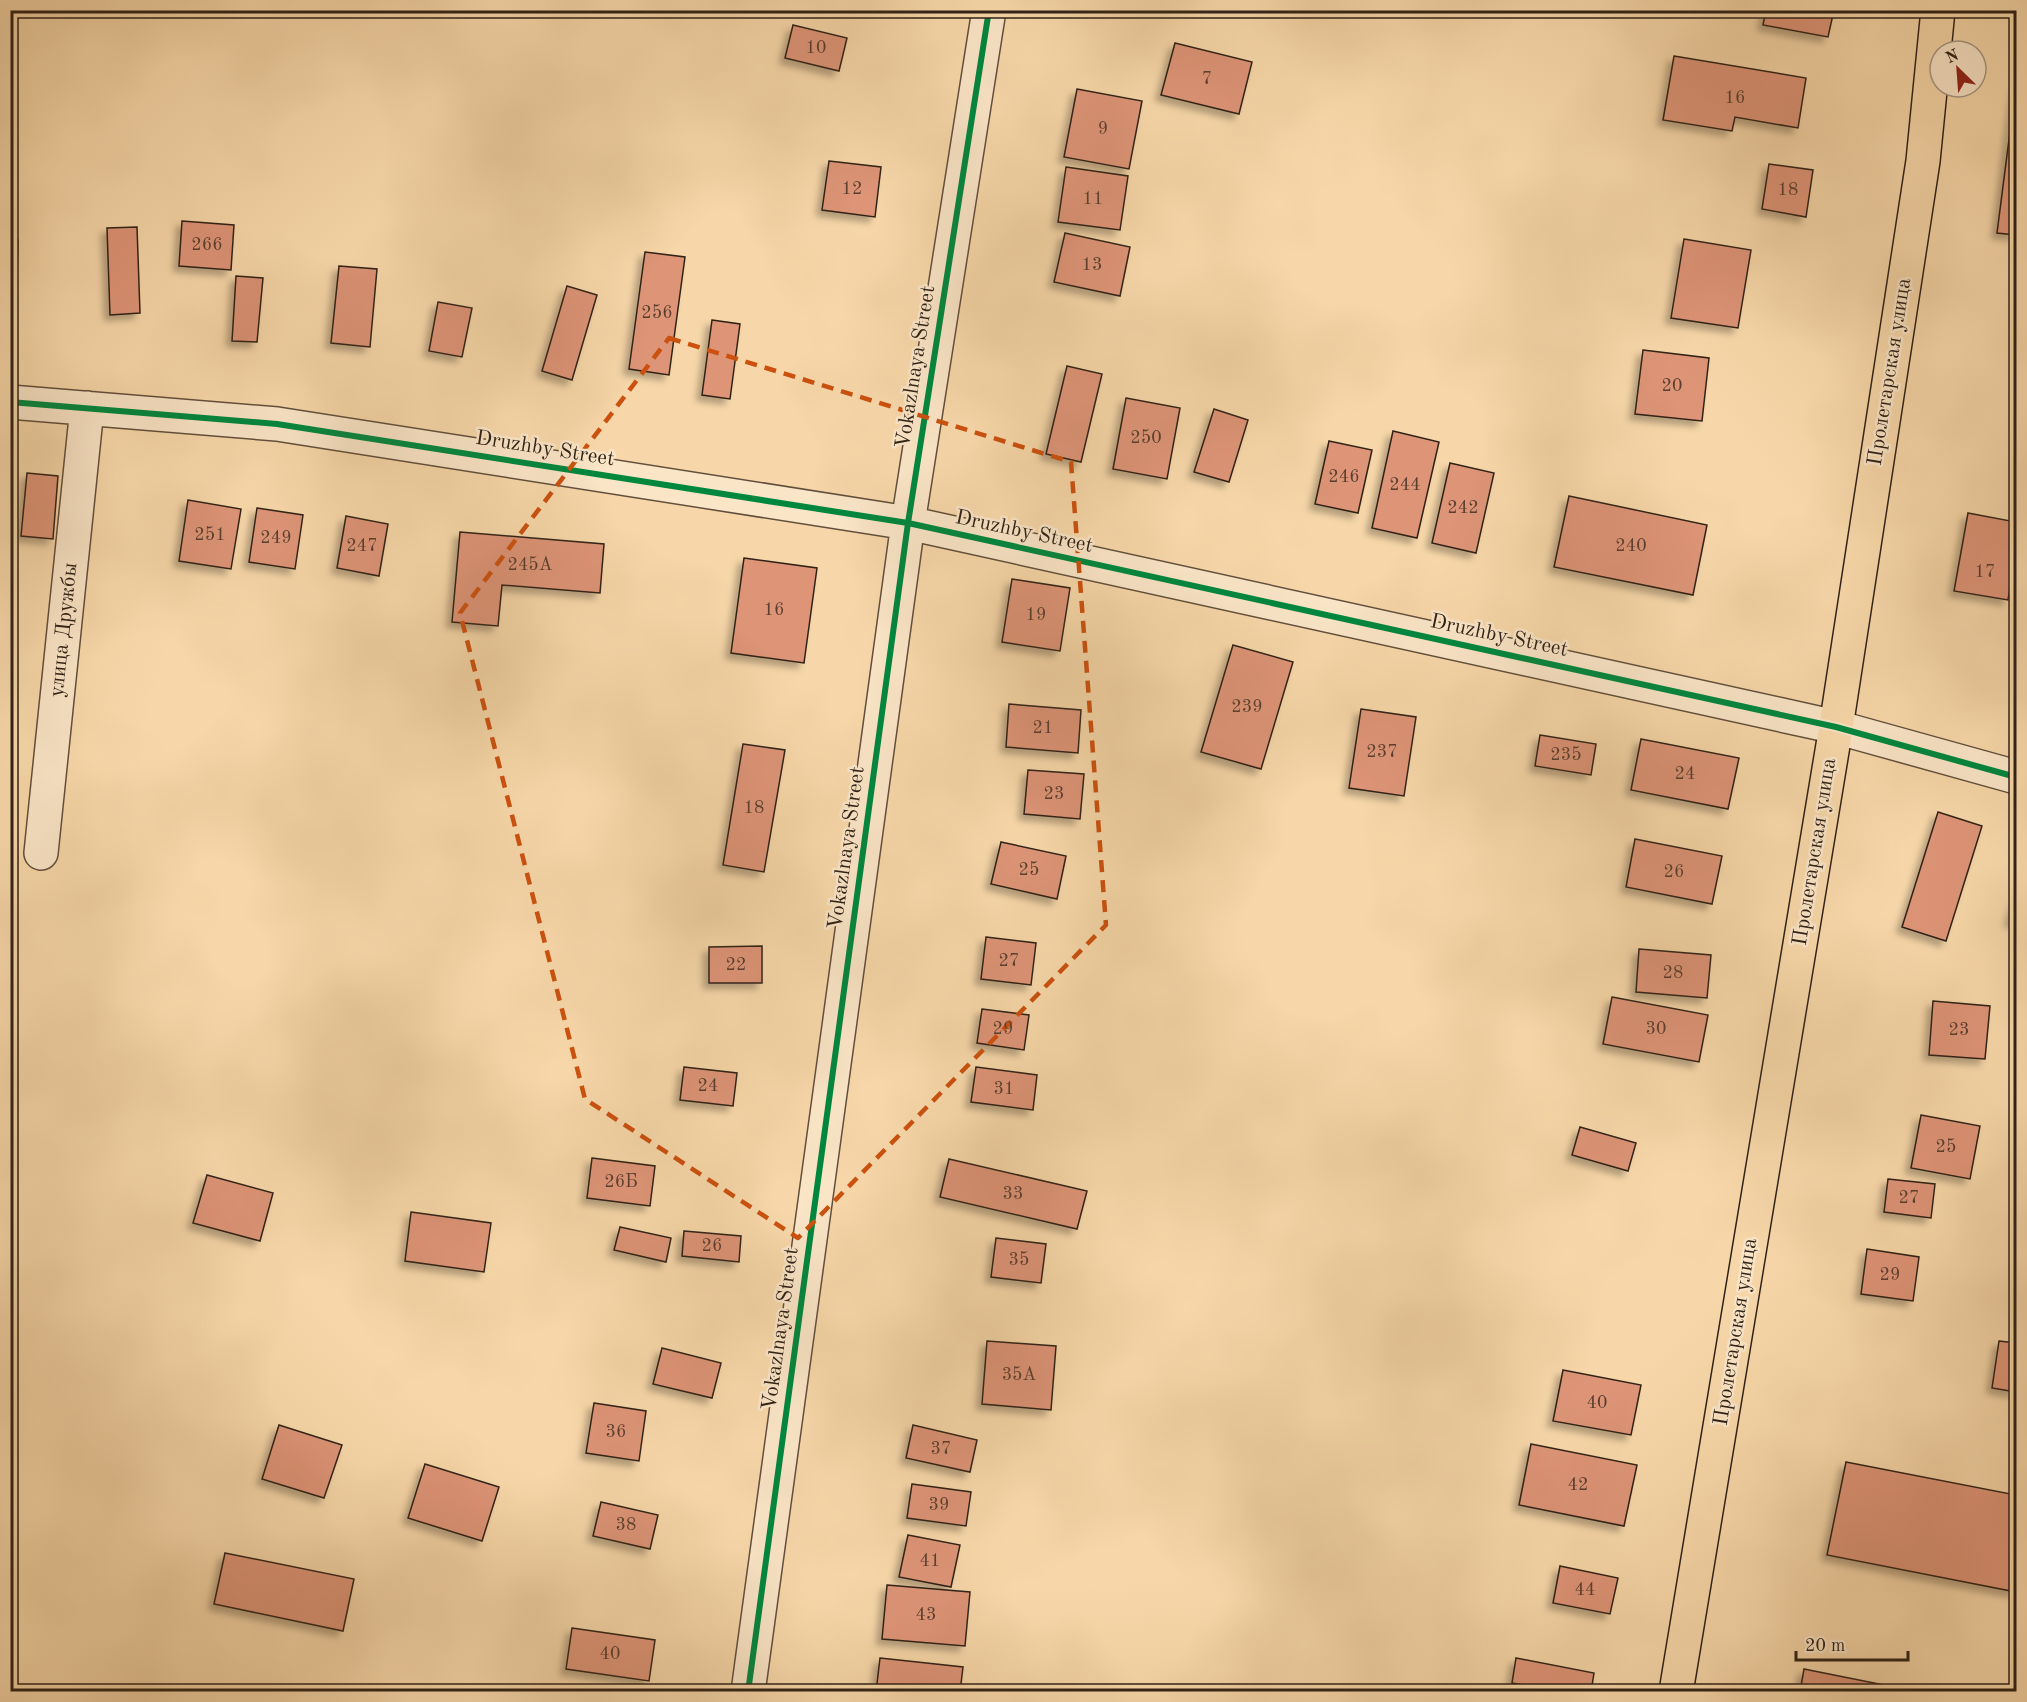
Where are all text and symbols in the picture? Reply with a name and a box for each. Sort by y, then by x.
house number: 10 [806,39,826,57]
north arrow [1928,39,1988,99]
text: N [1944,47,1962,67]
house number: 7 [1202,70,1212,88]
house number: 16 [1725,89,1745,107]
house number: 9 [1098,120,1108,138]
house number: 12 [842,180,862,198]
house number: 18 [1778,181,1798,199]
house number: 11 [1083,190,1103,208]
house number: 266 [191,236,223,254]
house number: 13 [1082,256,1102,274]
street label: Пролетарская улица [1865,277,1915,467]
street label: Vokazlnaya Street [893,284,939,450]
house number: 256 [641,304,673,322]
house number: 20 [1662,377,1682,395]
street label: Druzhby Street [474,428,616,470]
house number: 250 [1130,429,1162,447]
house number: 246 [1328,468,1360,486]
house number: 244 [1389,476,1421,494]
house number: 242 [1447,499,1479,517]
street label: Druzhby Street [953,507,1095,557]
house number: 251 [194,526,226,544]
house number: 249 [260,529,292,547]
house number: 247 [346,537,378,555]
house number: 240 [1615,537,1647,555]
house number: 245А [507,556,553,574]
street label: улица Дружбы [46,561,82,698]
house number: 17 [1975,563,1995,581]
house number: 16 [764,601,784,619]
house number: 19 [1026,606,1046,624]
street label: Druzhby Street [1428,611,1570,661]
house number: 239 [1231,698,1263,716]
house number: 21 [1033,719,1053,737]
house number: 237 [1366,743,1398,761]
house number: 235 [1550,746,1582,764]
street label: Пролетарская улица [1790,757,1840,947]
street label: Vokazlnaya Street [825,765,869,931]
house number: 24 [1675,765,1695,783]
house number: 23 [1044,785,1064,803]
house number: 18 [744,799,764,817]
house number: 25 [1019,861,1039,879]
house number: 26 [1664,863,1684,881]
house number: 27 [999,952,1019,970]
house number: 22 [726,956,746,974]
house number: 28 [1663,964,1683,982]
house number: 29 [993,1020,1013,1038]
house number: 30 [1646,1020,1666,1038]
house number: 23 [1949,1021,1969,1039]
house number: 24 [698,1077,718,1095]
house number: 31 [994,1080,1014,1098]
house number: 25 [1936,1138,1956,1156]
house number: 26Б [604,1173,638,1191]
house number: 33 [1003,1185,1023,1203]
house number: 27 [1899,1189,1919,1207]
house number: 26 [702,1237,722,1255]
street label: Пролетарская улица [1711,1237,1761,1427]
street label: Vokazlnaya Street [759,1246,803,1412]
house number: 35 [1009,1251,1029,1269]
house number: 29 [1880,1266,1900,1284]
house number: 35А [1002,1366,1037,1384]
house number: 40 [1587,1394,1607,1412]
house number: 36 [606,1423,626,1441]
house number: 37 [931,1440,951,1458]
house number: 42 [1568,1476,1588,1494]
house number: 39 [929,1496,949,1514]
house number: 38 [616,1516,636,1534]
house number: 41 [920,1552,940,1570]
house number: 44 [1575,1581,1595,1599]
house number: 43 [916,1606,936,1624]
scale bar [1796,1624,1908,1662]
text: 20 m [1805,1637,1845,1655]
house number: 40 [600,1645,620,1663]

